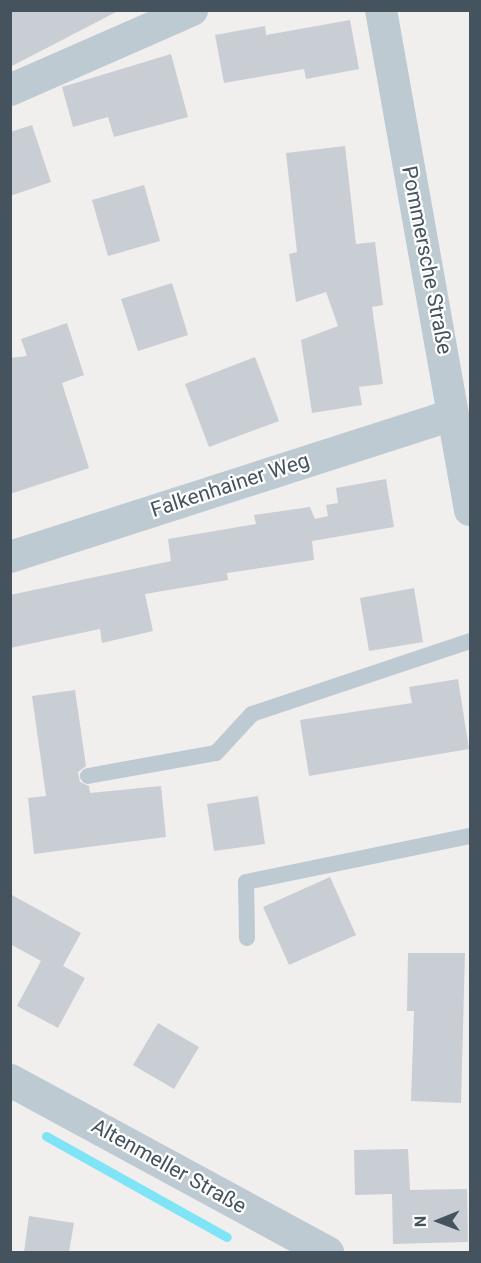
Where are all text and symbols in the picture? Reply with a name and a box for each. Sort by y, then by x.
street label: Pommersche Straße [396,164,458,356]
street label: Falkenhainer Weg [147,447,313,523]
street label: Altenmeller Straße [87,1113,251,1219]
north arrow [409,1191,469,1251]
text: N [411,1216,430,1227]

